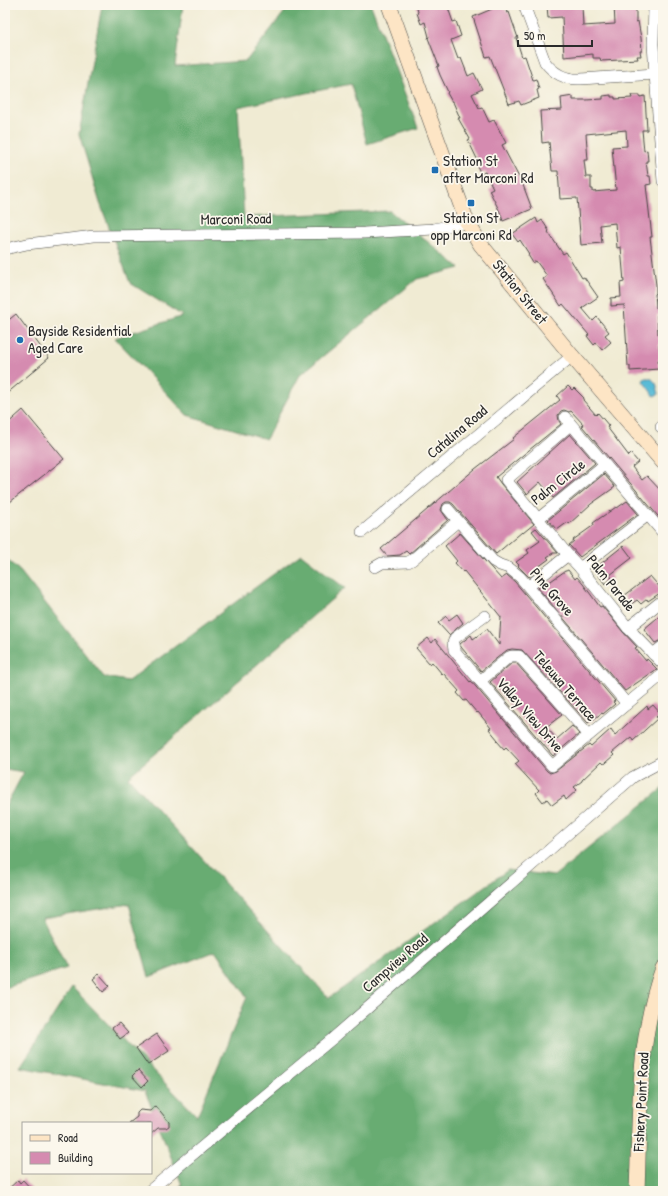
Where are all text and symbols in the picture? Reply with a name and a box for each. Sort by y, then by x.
scale bar [518,22,592,48]
text: 50 m [524,27,545,44]
place label: Station St after Marconi Rd [443,150,533,188]
marker: Station St after Marconi Rd [430,165,440,175]
marker: Station St opp Marconi Rd [466,198,476,208]
street label: Marconi Road [201,207,272,230]
place label: Station St opp Marconi Rd [430,207,512,245]
street label: Station Street [488,255,554,329]
place label: Bayside Residential Aged Care [28,320,131,358]
marker: Bayside Residential Aged Care [15,335,25,345]
street label: Catalina Road [422,400,492,463]
street label: Palm Circle [526,454,589,510]
street label: Palm Parade [582,550,641,615]
street label: Pine Grove [526,563,579,620]
street label: Teleuwa Terrace [529,646,602,726]
street label: Valley View Drive [492,673,569,757]
street label: Campview Road [357,928,432,997]
street label: Fishery Point Road [627,1052,654,1153]
legend [22,1122,152,1174]
text: Road [58,1129,78,1146]
text: Building [58,1149,93,1166]

